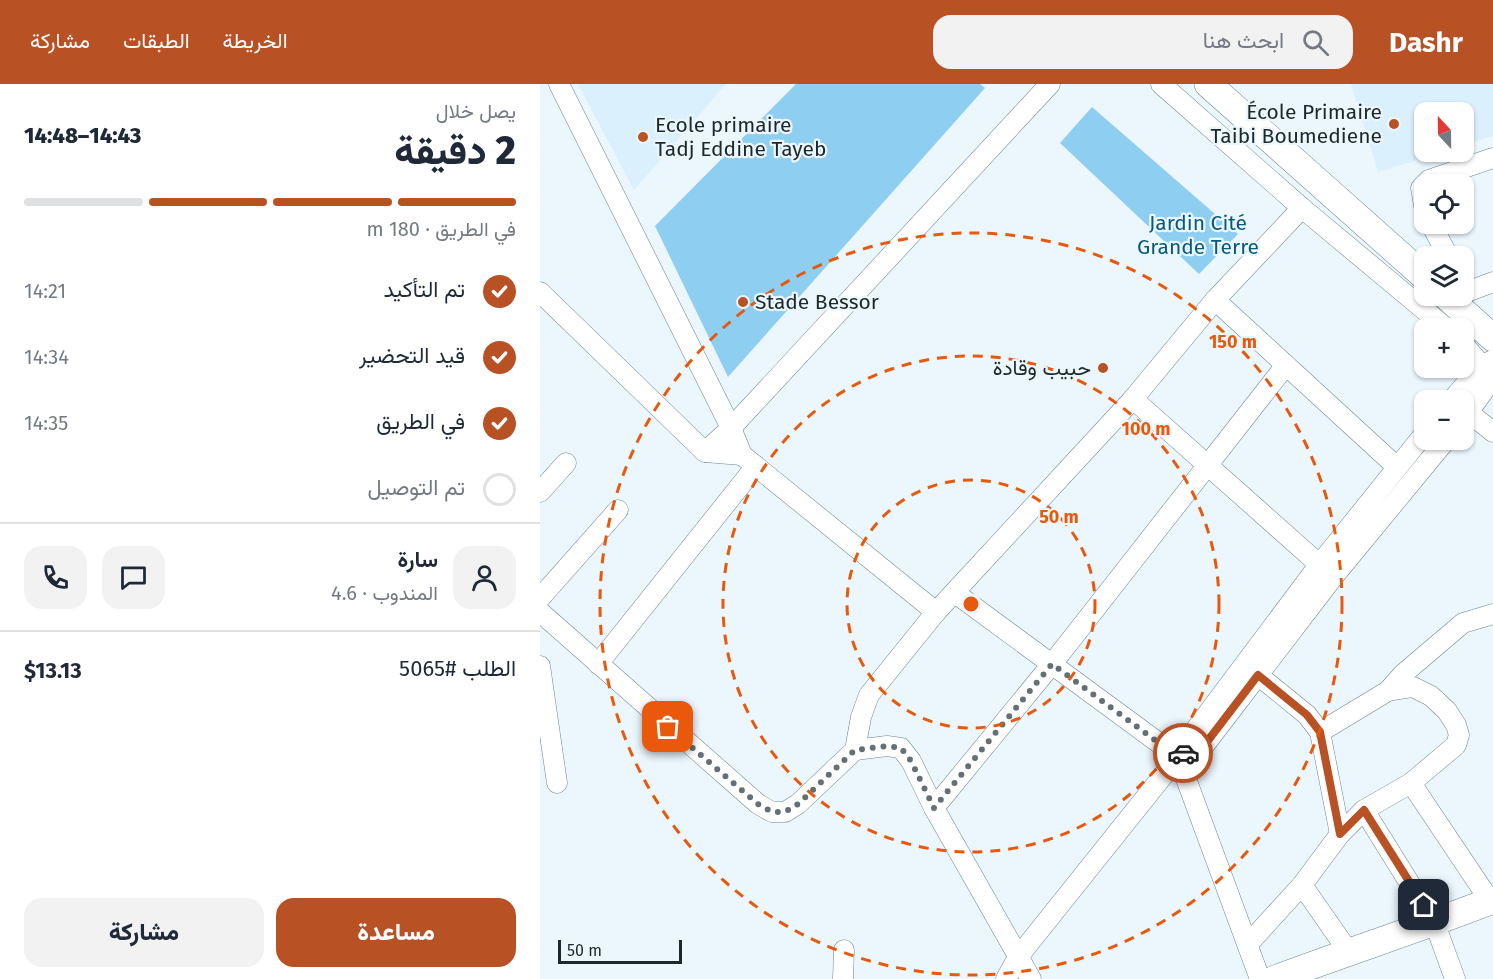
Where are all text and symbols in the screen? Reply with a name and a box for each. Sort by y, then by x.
search box [933,15,1353,69]
icon: search [1299,26,1332,59]
text: Dashr [1389,26,1463,59]
text: ابحث هنا [1203,27,1284,54]
text: مشاركة [30,28,90,54]
text: الطبقات [123,28,190,54]
text: الخريطة [223,28,288,54]
text: يصل خلال [436,99,516,123]
place label: École Primaire Taibi Boumediene [1211,99,1382,149]
north arrow [1414,102,1474,162]
map controls [1414,102,1474,450]
place label: Ecole primaire Tadj Eddine Tayeb [655,112,827,162]
marker: École Primaire Taibi Boumediene [1387,117,1401,131]
text: 14:43–14:48 [24,122,141,149]
text: 2 دقيقة [394,128,516,174]
marker: Ecole primaire Tadj Eddine Tayeb [636,130,650,144]
button: locate [1414,174,1474,234]
park label: Jardin Cité Grande Terre [1137,210,1259,260]
text: في الطريق · 180 m [367,217,516,241]
button: layers [1414,246,1474,306]
icon: check [483,275,516,308]
text: تم التأكيد [383,276,465,303]
text: 14:21 [24,279,66,303]
place label: Stade Bessor [755,289,879,315]
marker: Stade Bessor [736,295,750,309]
button: + [1414,318,1474,378]
text: 150 m [1209,331,1257,353]
icon: check [483,341,516,374]
text: قيد التحضير [359,342,465,369]
text: 14:34 [24,345,69,369]
place label: حبيب وقادة [993,355,1091,381]
marker: حبيب وقادة [1096,361,1110,375]
button: − [1414,390,1474,450]
icon: check [483,407,516,440]
text: في الطريق [376,408,465,435]
text: 14:35 [24,411,68,435]
text: 100 m [1122,418,1170,440]
text: تم التوصيل [367,474,465,501]
text: 50 m [1039,506,1079,528]
button: phone [24,546,87,609]
button: chat [102,546,165,609]
text: سارة [397,546,438,573]
button: person [453,546,516,609]
text: المندوب · 4.6 [331,581,438,605]
centre of rings [961,594,981,614]
text: الطلب #5065 [399,655,516,682]
text: $13.13 [24,657,82,684]
pin [642,701,693,752]
icon: bag [651,710,684,743]
courier [1153,723,1213,783]
icon: car [1167,737,1200,770]
pin [1398,879,1449,930]
icon: home [1407,888,1440,921]
button: مشاركة [24,898,264,967]
button: مساعدة [276,898,516,967]
scale bar [558,937,682,964]
text: 50 m [567,941,602,960]

